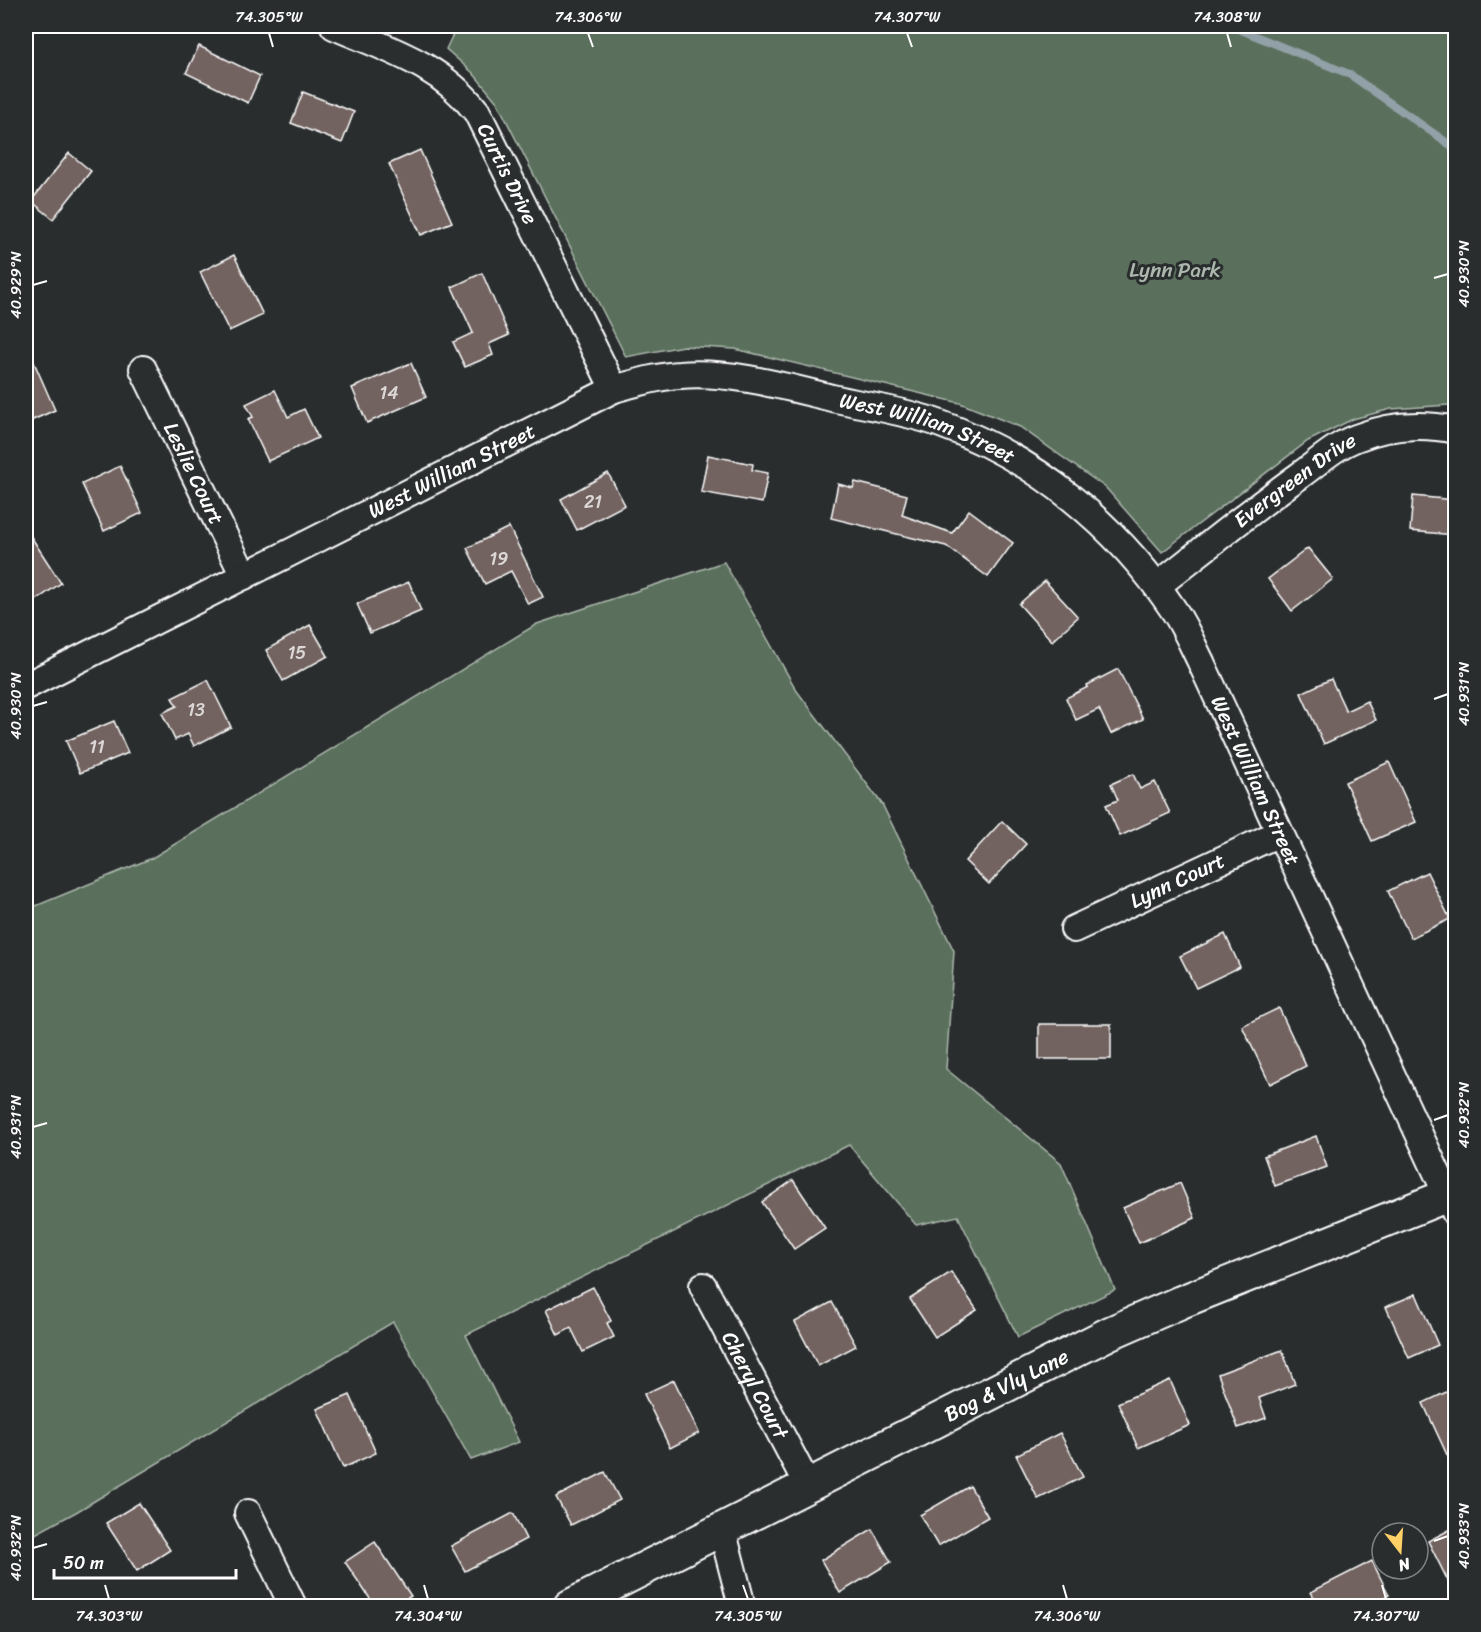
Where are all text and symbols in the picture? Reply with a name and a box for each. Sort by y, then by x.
text: 74.305°W [235,4,303,30]
text: 74.306°W [555,4,622,30]
text: 74.307°W [874,4,941,30]
text: 74.308°W [1193,4,1261,30]
street label: Curtis Drive [466,116,549,232]
text: 40.930°N [1451,240,1477,308]
text: 40.929°N [3,251,29,319]
park label: Lynn Park [1129,251,1221,289]
house number: 14 [380,377,398,409]
street label: West William Street [836,381,1023,475]
street label: West William Street [361,413,542,529]
street label: Leslie Court [153,415,235,531]
street label: Evergreen Drive [1225,421,1363,538]
house number: 21 [584,486,602,518]
house number: 19 [490,543,508,575]
house number: 15 [288,637,306,669]
text: 40.931°N [1451,661,1477,726]
text: 40.930°N [3,672,29,740]
street label: West William Street [1200,689,1312,872]
house number: 13 [187,694,205,726]
house number: 11 [89,731,105,763]
street label: Lynn Court [1123,842,1231,919]
text: 40.932°N [1451,1081,1477,1148]
text: 40.931°N [3,1094,29,1159]
street label: Cheryl Court [711,1324,800,1448]
street label: Bog & Vly Lane [937,1338,1076,1433]
text: 40.933°N [1451,1502,1477,1569]
text: 40.932°N [3,1514,29,1581]
north arrow [1370,1521,1430,1581]
scale bar [54,1542,236,1580]
text: 50 m [63,1547,104,1579]
text: N [1394,1549,1415,1581]
text: 74.303°W [76,1603,143,1629]
text: 74.304°W [394,1603,462,1629]
text: 74.305°W [714,1603,782,1629]
text: 74.306°W [1034,1603,1101,1629]
text: 74.307°W [1353,1603,1420,1629]

